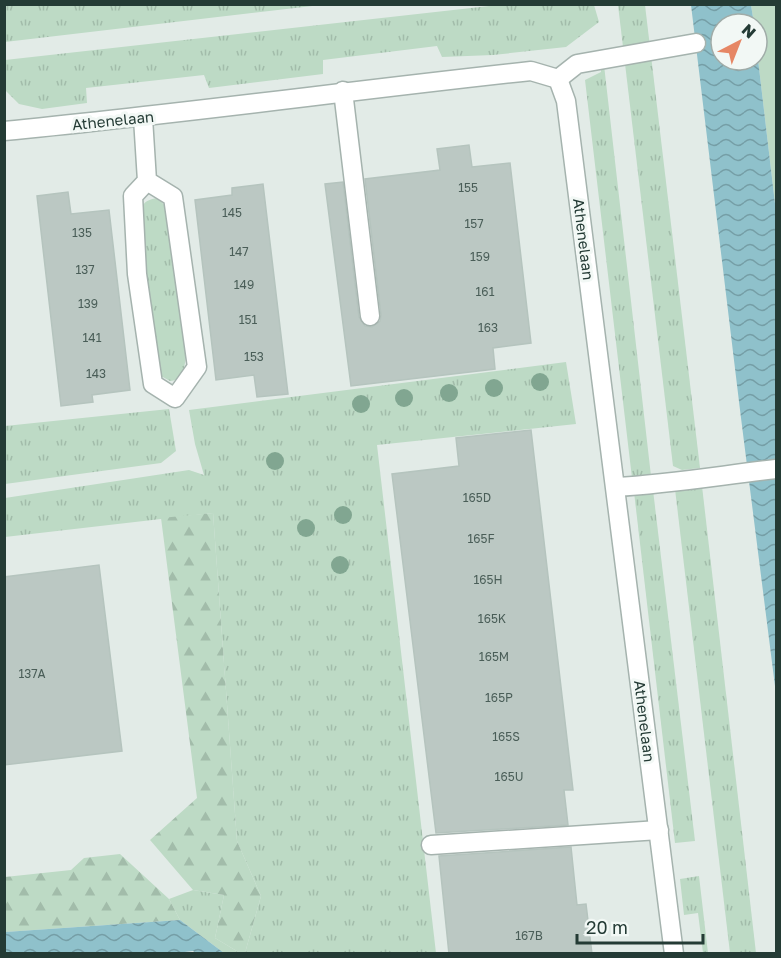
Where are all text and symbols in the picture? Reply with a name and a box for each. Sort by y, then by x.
north arrow [709,12,769,72]
text: N [738,19,760,42]
street label: Athenelaan [71,107,155,133]
house number: 155 [458,180,478,195]
street label: Athenelaan [570,197,598,281]
house number: 145 [222,205,242,220]
house number: 157 [464,216,484,231]
house number: 135 [72,225,92,240]
house number: 147 [229,244,249,259]
house number: 159 [470,249,490,264]
house number: 137 [75,262,95,277]
house number: 149 [234,277,254,292]
house number: 161 [476,284,495,299]
house number: 139 [78,296,98,311]
house number: 151 [239,312,257,327]
house number: 163 [478,320,498,335]
house number: 141 [83,330,102,345]
house number: 153 [244,349,264,364]
house number: 143 [86,366,106,381]
house number: 165D [463,490,491,505]
house number: 165F [467,531,495,546]
house number: 165H [473,572,503,587]
house number: 165K [478,611,506,626]
house number: 165M [479,649,509,664]
house number: 137A [18,666,46,681]
street label: Athenelaan [631,679,659,763]
house number: 165P [485,690,513,705]
house number: 165S [492,729,520,744]
house number: 165U [495,769,523,784]
scale bar [577,907,703,945]
text: 20 m [586,916,628,938]
house number: 167B [515,928,543,943]

